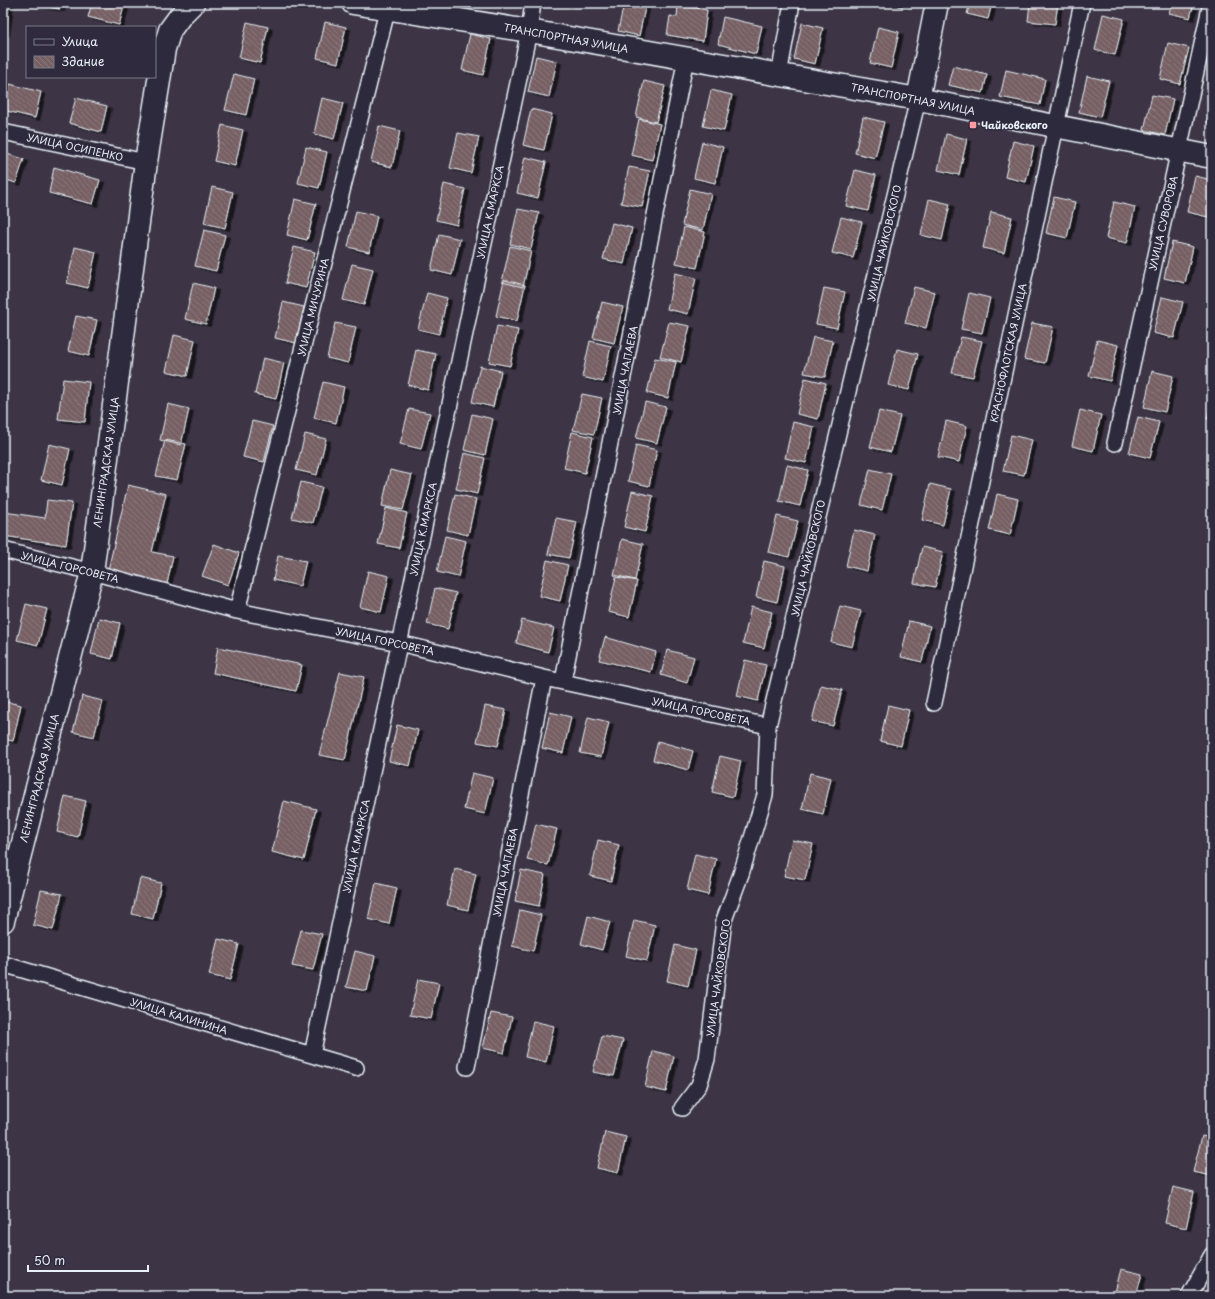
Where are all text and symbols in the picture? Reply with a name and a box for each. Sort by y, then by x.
street label: ТРАНСПОРТНАЯ УЛИЦА [502,19,630,56]
legend [26,26,156,78]
text: Улица [62,32,98,50]
text: Здание [62,52,104,70]
street label: ТРАНСПОРТНАЯ УЛИЦА [850,79,977,118]
place label: Чайковского [981,117,1048,132]
marker: Чайковского [968,120,978,130]
street label: УЛИЦА ОСИПЕНКО [26,129,125,164]
street label: УЛИЦА К.МАРКСА [472,164,507,260]
street label: УЛИЦА СУВОРОВА [1144,174,1181,272]
street label: УЛИЦА ЧАЙКОВСКОГО [863,183,904,303]
street label: УЛИЦА МИЧУРИНА [293,256,332,358]
street label: КРАСНОФЛОТСКАЯ УЛИЦА [985,281,1030,424]
street label: УЛИЦА ЧАПАЕВА [609,324,640,416]
street label: ЛЕНИНГРАДСКАЯ УЛИЦА [89,395,122,528]
street label: УЛИЦА К.МАРКСА [405,481,440,577]
street label: УЛИЦА ЧАЙКОВСКОГО [787,498,828,618]
street label: УЛИЦА ГОРСОВЕТА [20,547,121,586]
street label: УЛИЦА ГОРСОВЕТА [335,623,436,658]
street label: УЛИЦА ГОРСОВЕТА [651,693,752,728]
street label: ЛЕНИНГРАДСКАЯ УЛИЦА [15,712,62,844]
street label: УЛИЦА К.МАРКСА [338,798,373,894]
street label: УЛИЦА ЧАПАЕВА [489,826,520,918]
street label: УЛИЦА ЧАЙКОВСКОГО [702,918,733,1038]
street label: УЛИЦА КАЛИНИНА [129,994,230,1038]
scale bar [28,1247,148,1273]
text: 50 m [34,1251,65,1269]

